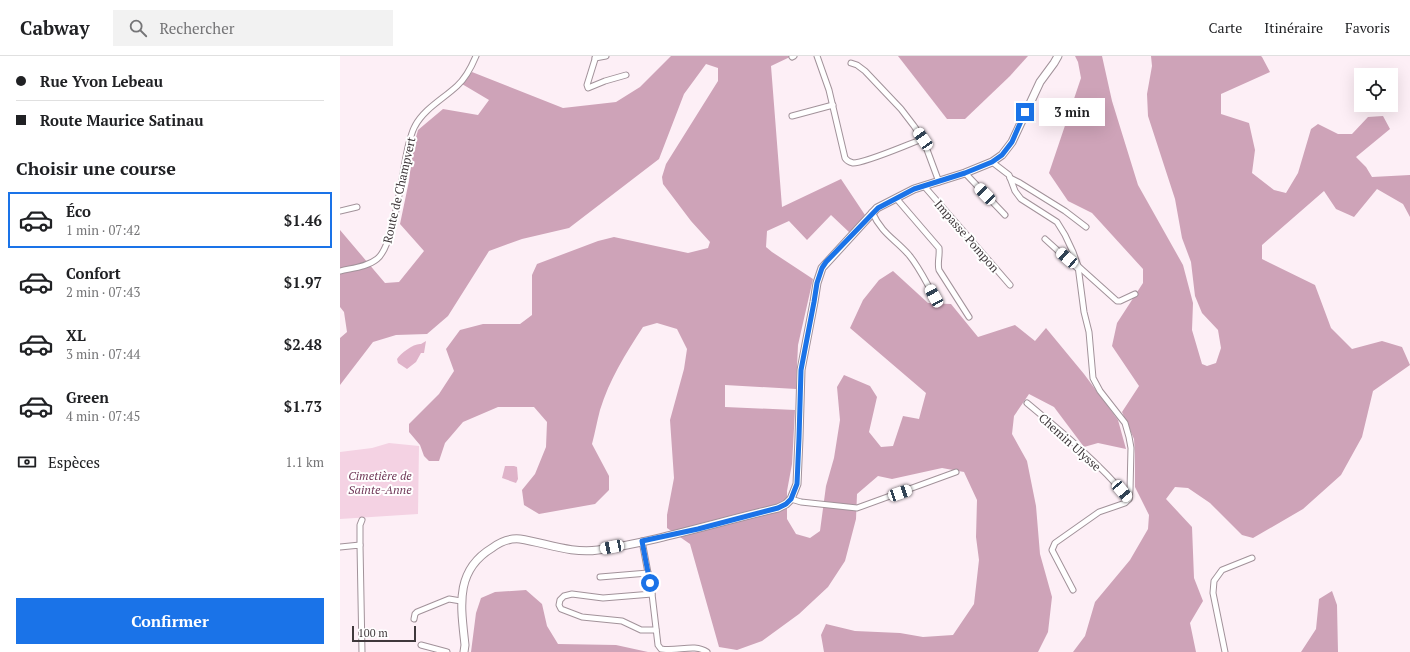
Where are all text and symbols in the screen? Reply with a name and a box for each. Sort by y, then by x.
search box [113,10,393,46]
text: Cabway [20,15,89,40]
icon: search [127,17,149,39]
text: Rechercher [159,18,234,38]
text: Carte [1209,18,1242,37]
text: Itinéraire [1264,18,1323,37]
text: Favoris [1345,18,1390,37]
map controls [1354,68,1398,112]
button: locate [1354,68,1398,112]
text: Rue Yvon Lebeau [40,71,163,91]
callout: 3 min [1039,98,1105,126]
route end [1016,103,1034,121]
text: 3 min [1054,103,1090,121]
text: Route Maurice Satinau [40,110,204,130]
car [911,126,935,152]
street label: Route de Champvert [379,135,419,245]
text: Choisir une course [16,156,176,180]
car [972,181,998,207]
street label: Impasse Pompon [931,197,1003,275]
text: Éco [66,201,91,221]
icon: car [18,202,54,238]
text: $1.46 [284,210,322,230]
text: 1 min · 07:42 [66,221,140,239]
car [1054,246,1080,270]
text: Confort [66,263,121,283]
icon: car [18,264,54,300]
text: $1.97 [284,272,322,292]
text: 2 min · 07:43 [66,283,140,301]
car [923,283,945,309]
text: XL [66,325,86,345]
icon: car [18,326,54,362]
text: $2.48 [284,334,322,354]
text: 3 min · 07:44 [66,345,140,363]
text: Green [66,387,109,407]
icon: car [18,388,54,424]
text: $1.73 [284,396,322,416]
text: 4 min · 07:45 [66,407,140,425]
street label: Chemin Ulysse [1036,410,1104,474]
icon: cash [16,451,38,473]
text: Espèces [48,452,100,472]
text: 1.1 km [285,453,324,471]
park label: Cimetière de Sainte-Anne [348,468,412,497]
car [1110,478,1134,504]
car [887,483,913,503]
car [599,539,625,555]
route start [641,574,659,592]
button: Confirmer [16,598,324,644]
scale bar [352,624,416,643]
text: 100 m [358,626,388,640]

